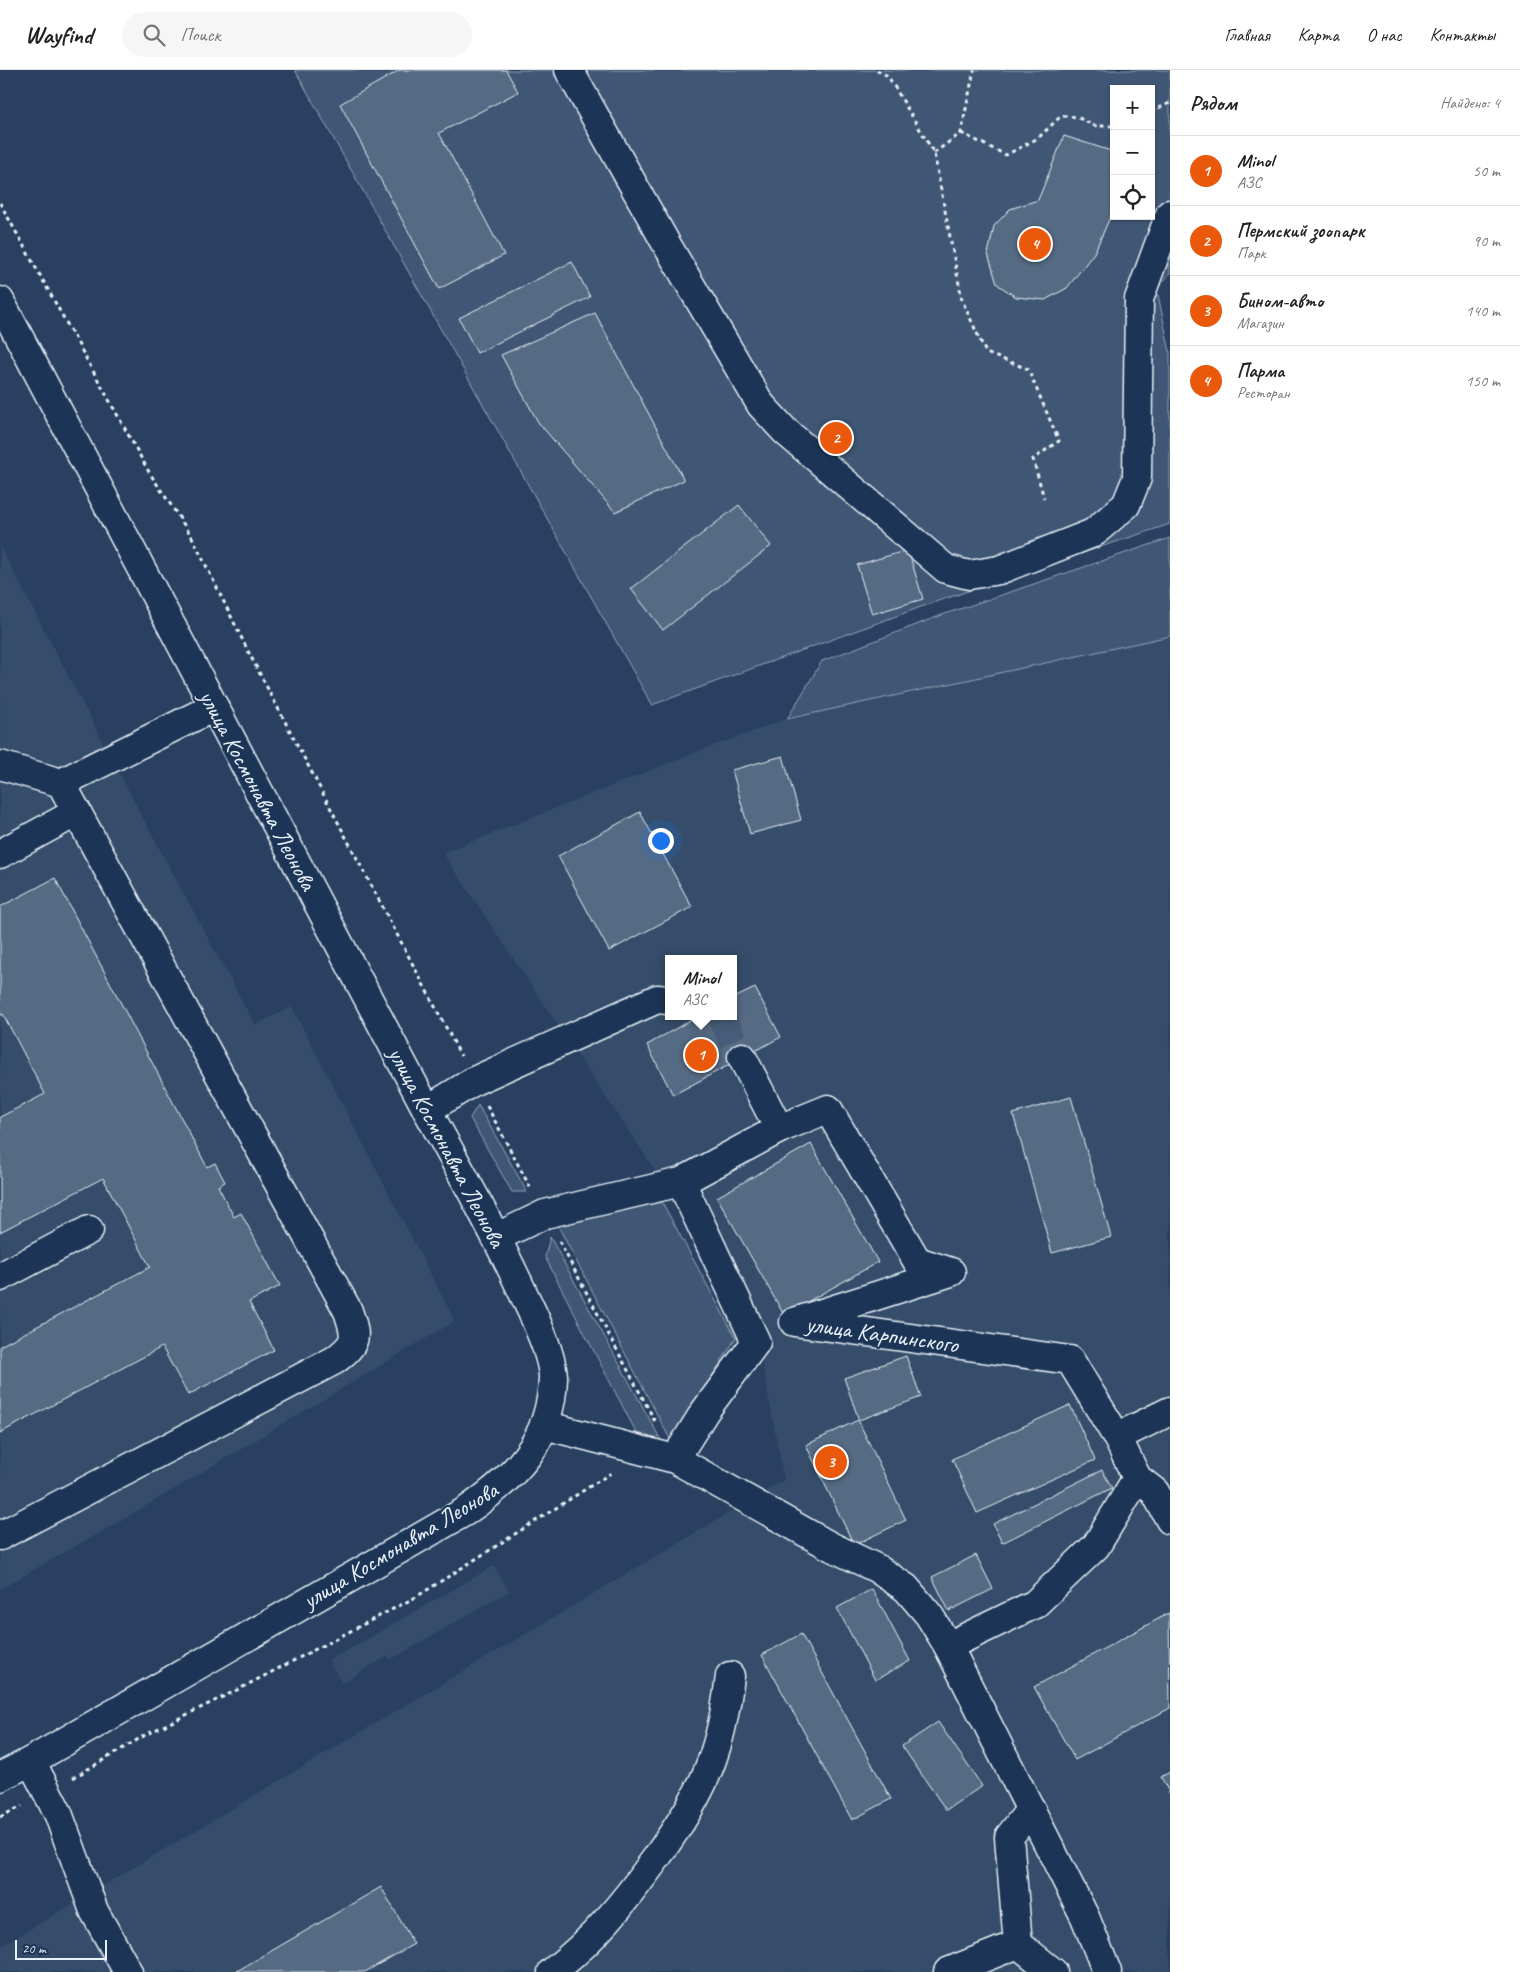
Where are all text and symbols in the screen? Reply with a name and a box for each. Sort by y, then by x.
search box [122,12,472,57]
text: Wayfind [25,20,92,50]
icon: search [140,21,168,49]
text: Поиск [180,23,220,47]
text: Главная [1225,24,1270,46]
text: Карта [1298,24,1339,46]
text: О нас [1367,24,1402,46]
text: Контакты [1430,24,1495,46]
map controls [1110,85,1155,220]
button: + [1110,85,1155,130]
text: Рядом [1190,90,1237,116]
text: Найдено: 4 [1440,93,1500,113]
button: − [1110,130,1155,175]
text: Minol [1237,149,1274,173]
text: 1 [1202,161,1210,181]
text: 50 m [1473,161,1500,181]
text: АЗС [1237,173,1261,193]
button: locate [1110,175,1155,220]
text: Пермский зоопарк [1237,219,1364,243]
pin: 4 [1019,225,1051,263]
text: 2 [1202,231,1210,251]
text: 90 m [1473,231,1500,251]
text: Парк [1237,243,1266,263]
text: Бином-авто [1237,289,1323,313]
text: 3 [1202,301,1210,321]
text: 140 m [1466,301,1500,321]
text: Магазин [1237,313,1284,333]
text: Парма [1237,359,1284,383]
text: 4 [1202,371,1210,391]
text: 150 m [1466,371,1500,391]
text: Ресторан [1237,383,1290,403]
pin: 2 [820,419,852,457]
street label: улица Космонавта Леонова [192,683,324,896]
your location [648,828,674,854]
popup [665,955,737,1020]
text: Minol [683,966,719,990]
text: АЗС [683,990,707,1010]
pin: 1 [685,1036,717,1074]
street label: улица Космонавта Леонова [381,1040,513,1253]
street label: улица Карпинского [802,1308,962,1360]
pin: 3 [815,1443,847,1481]
street label: улица Космонавта Леонова [295,1474,504,1616]
scale bar [15,1937,108,1960]
text: 20 m [22,1940,46,1957]

